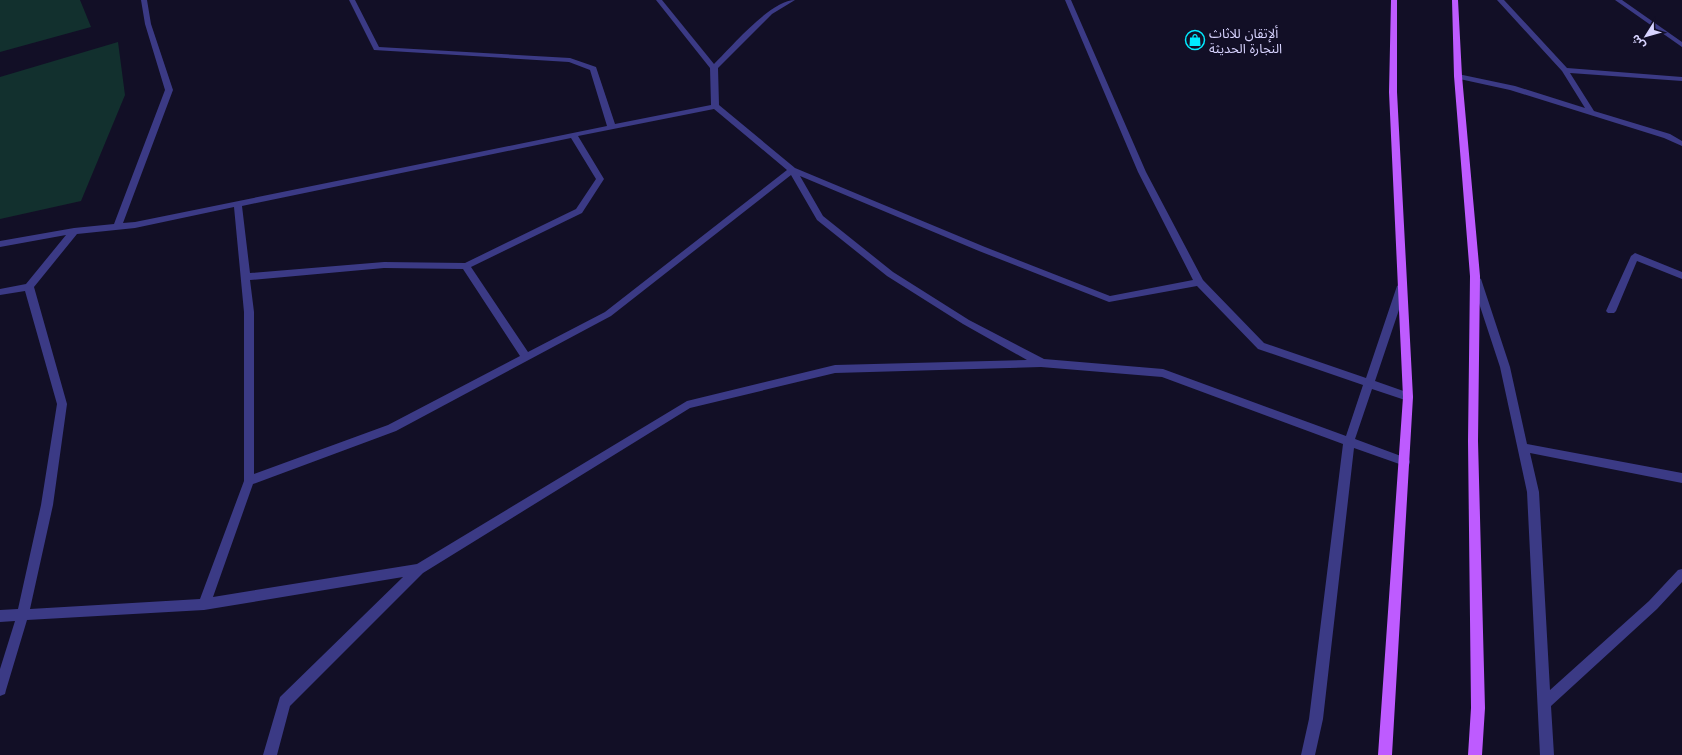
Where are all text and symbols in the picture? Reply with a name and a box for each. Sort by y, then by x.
north arrow [1626,16,1666,56]
place label: ألإتقان للاثاث النجارة الحديثة [1209,24,1282,58]
shop icon: ألإتقان للاثاث النجارة الحديثة [1184,29,1206,51]
text: ش [1627,31,1649,53]

